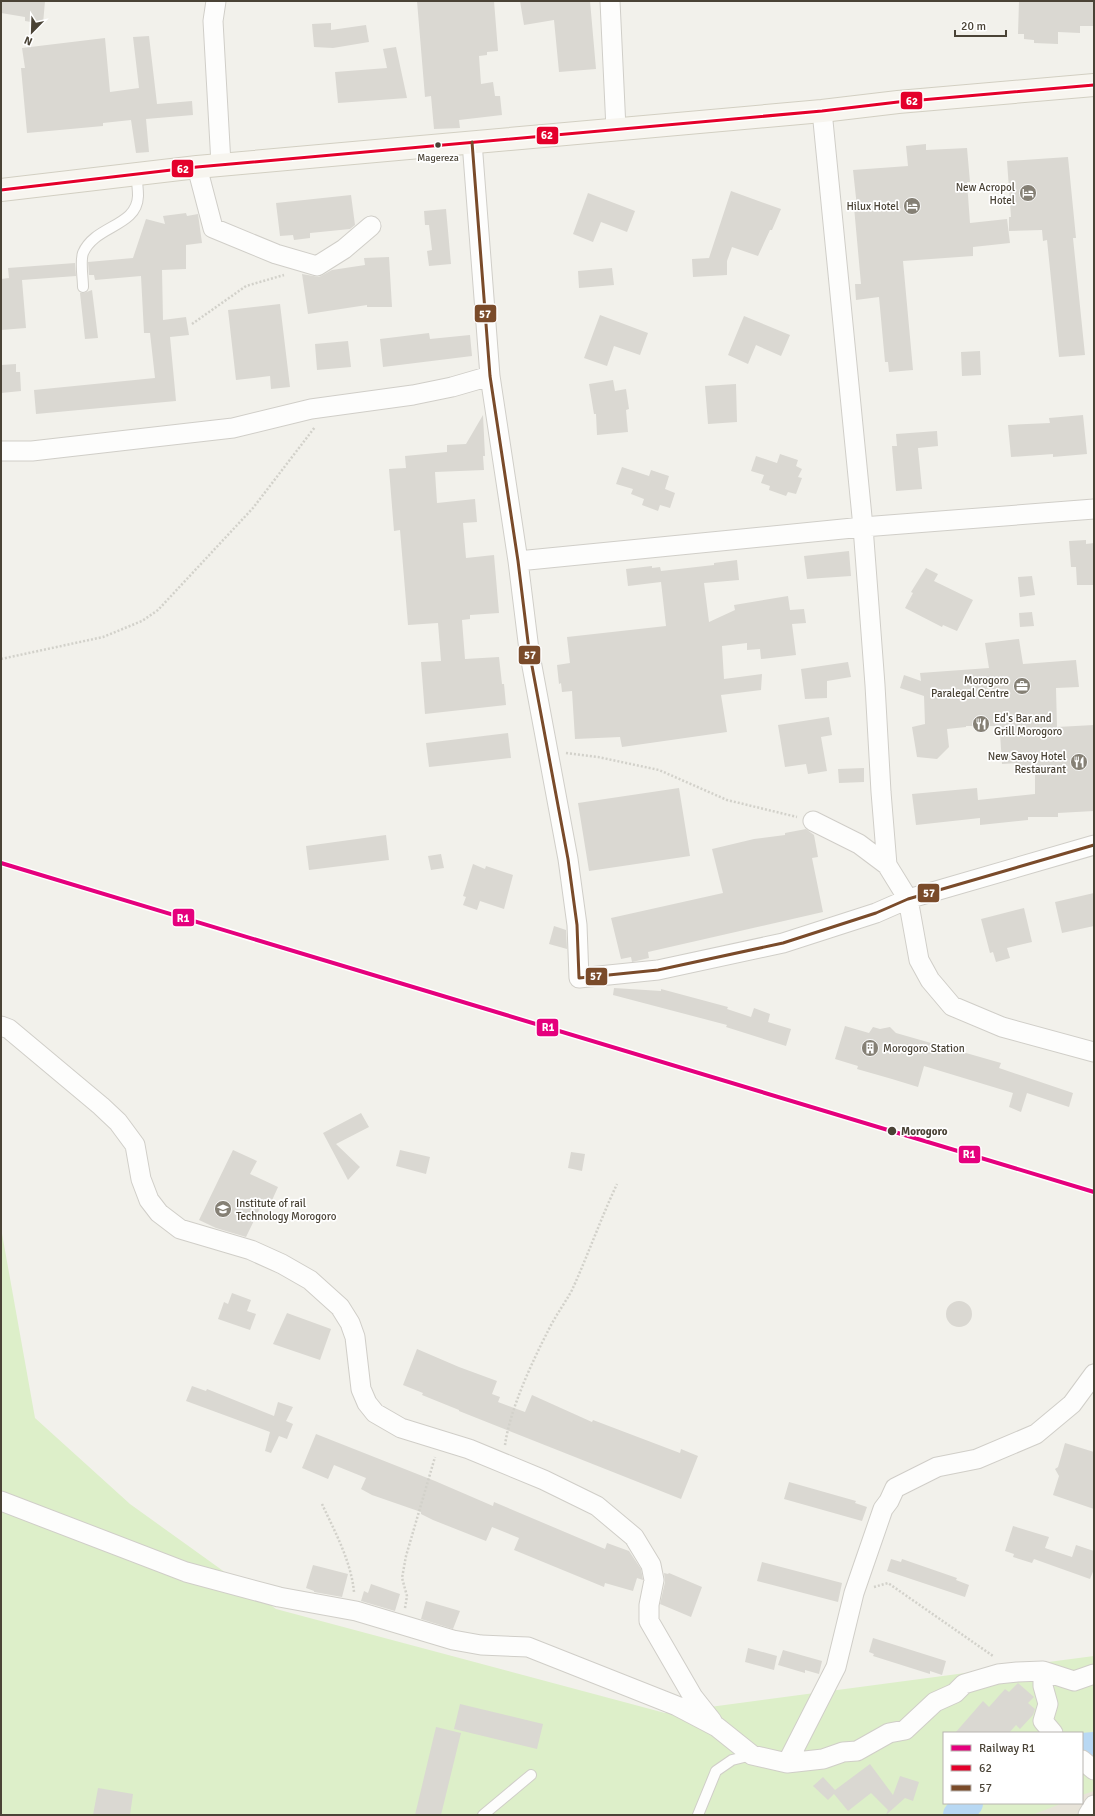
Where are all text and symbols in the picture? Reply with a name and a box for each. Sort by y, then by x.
north arrow [12,12,52,52]
scale bar [955,12,1006,38]
text: 20 m [961,19,986,34]
text: N [22,33,34,48]
line badge: 62 [900,91,923,110]
text: 62 [906,95,918,108]
line badge: 62 [536,126,559,145]
text: 62 [541,129,553,142]
marker: Magereza [433,140,443,150]
place label: Magereza [417,152,459,164]
line badge: 62 [171,159,194,178]
text: 62 [177,163,189,176]
place label: New Acropol Hotel [956,181,1015,207]
hotel icon: New Acropol Hotel [1018,183,1038,203]
hotel icon: Hilux Hotel [902,196,922,216]
place label: Hilux Hotel [846,200,899,213]
line badge: 57 [474,304,497,323]
text: 57 [479,308,491,321]
line badge: 57 [518,645,541,665]
text: 57 [524,649,536,662]
place label: Morogoro Paralegal Centre [931,674,1009,700]
office icon: Morogoro Paralegal Centre [1012,676,1032,696]
place label: Ed's Bar and Grill Morogoro [994,712,1063,738]
restaurant icon: Ed's Bar and Grill Morogoro [971,714,991,734]
place label: New Savoy Hotel Restaurant [988,750,1066,776]
restaurant icon: New Savoy Hotel Restaurant [1069,752,1089,772]
line badge: 57 [917,883,940,903]
text: 57 [923,887,935,900]
line badge: R1 [172,908,195,927]
text: R1 [177,912,189,925]
line badge: 57 [585,967,608,986]
text: 57 [590,970,602,983]
line badge: R1 [536,1018,559,1037]
text: R1 [542,1021,554,1034]
building icon: Morogoro Station [860,1038,880,1058]
place label: Morogoro Station [883,1042,965,1055]
marker: Morogoro [886,1125,898,1137]
place label: Morogoro [901,1125,948,1138]
line badge: R1 [958,1145,981,1164]
text: R1 [963,1148,975,1161]
place label: Institute of rail Technology Morogoro [236,1197,337,1223]
school or university icon: Institute of rail Technology Morogoro [213,1199,233,1219]
legend [943,1732,1083,1804]
text: Railway R1 [979,1741,1035,1756]
text: 62 [979,1761,992,1776]
text: 57 [979,1781,992,1796]

